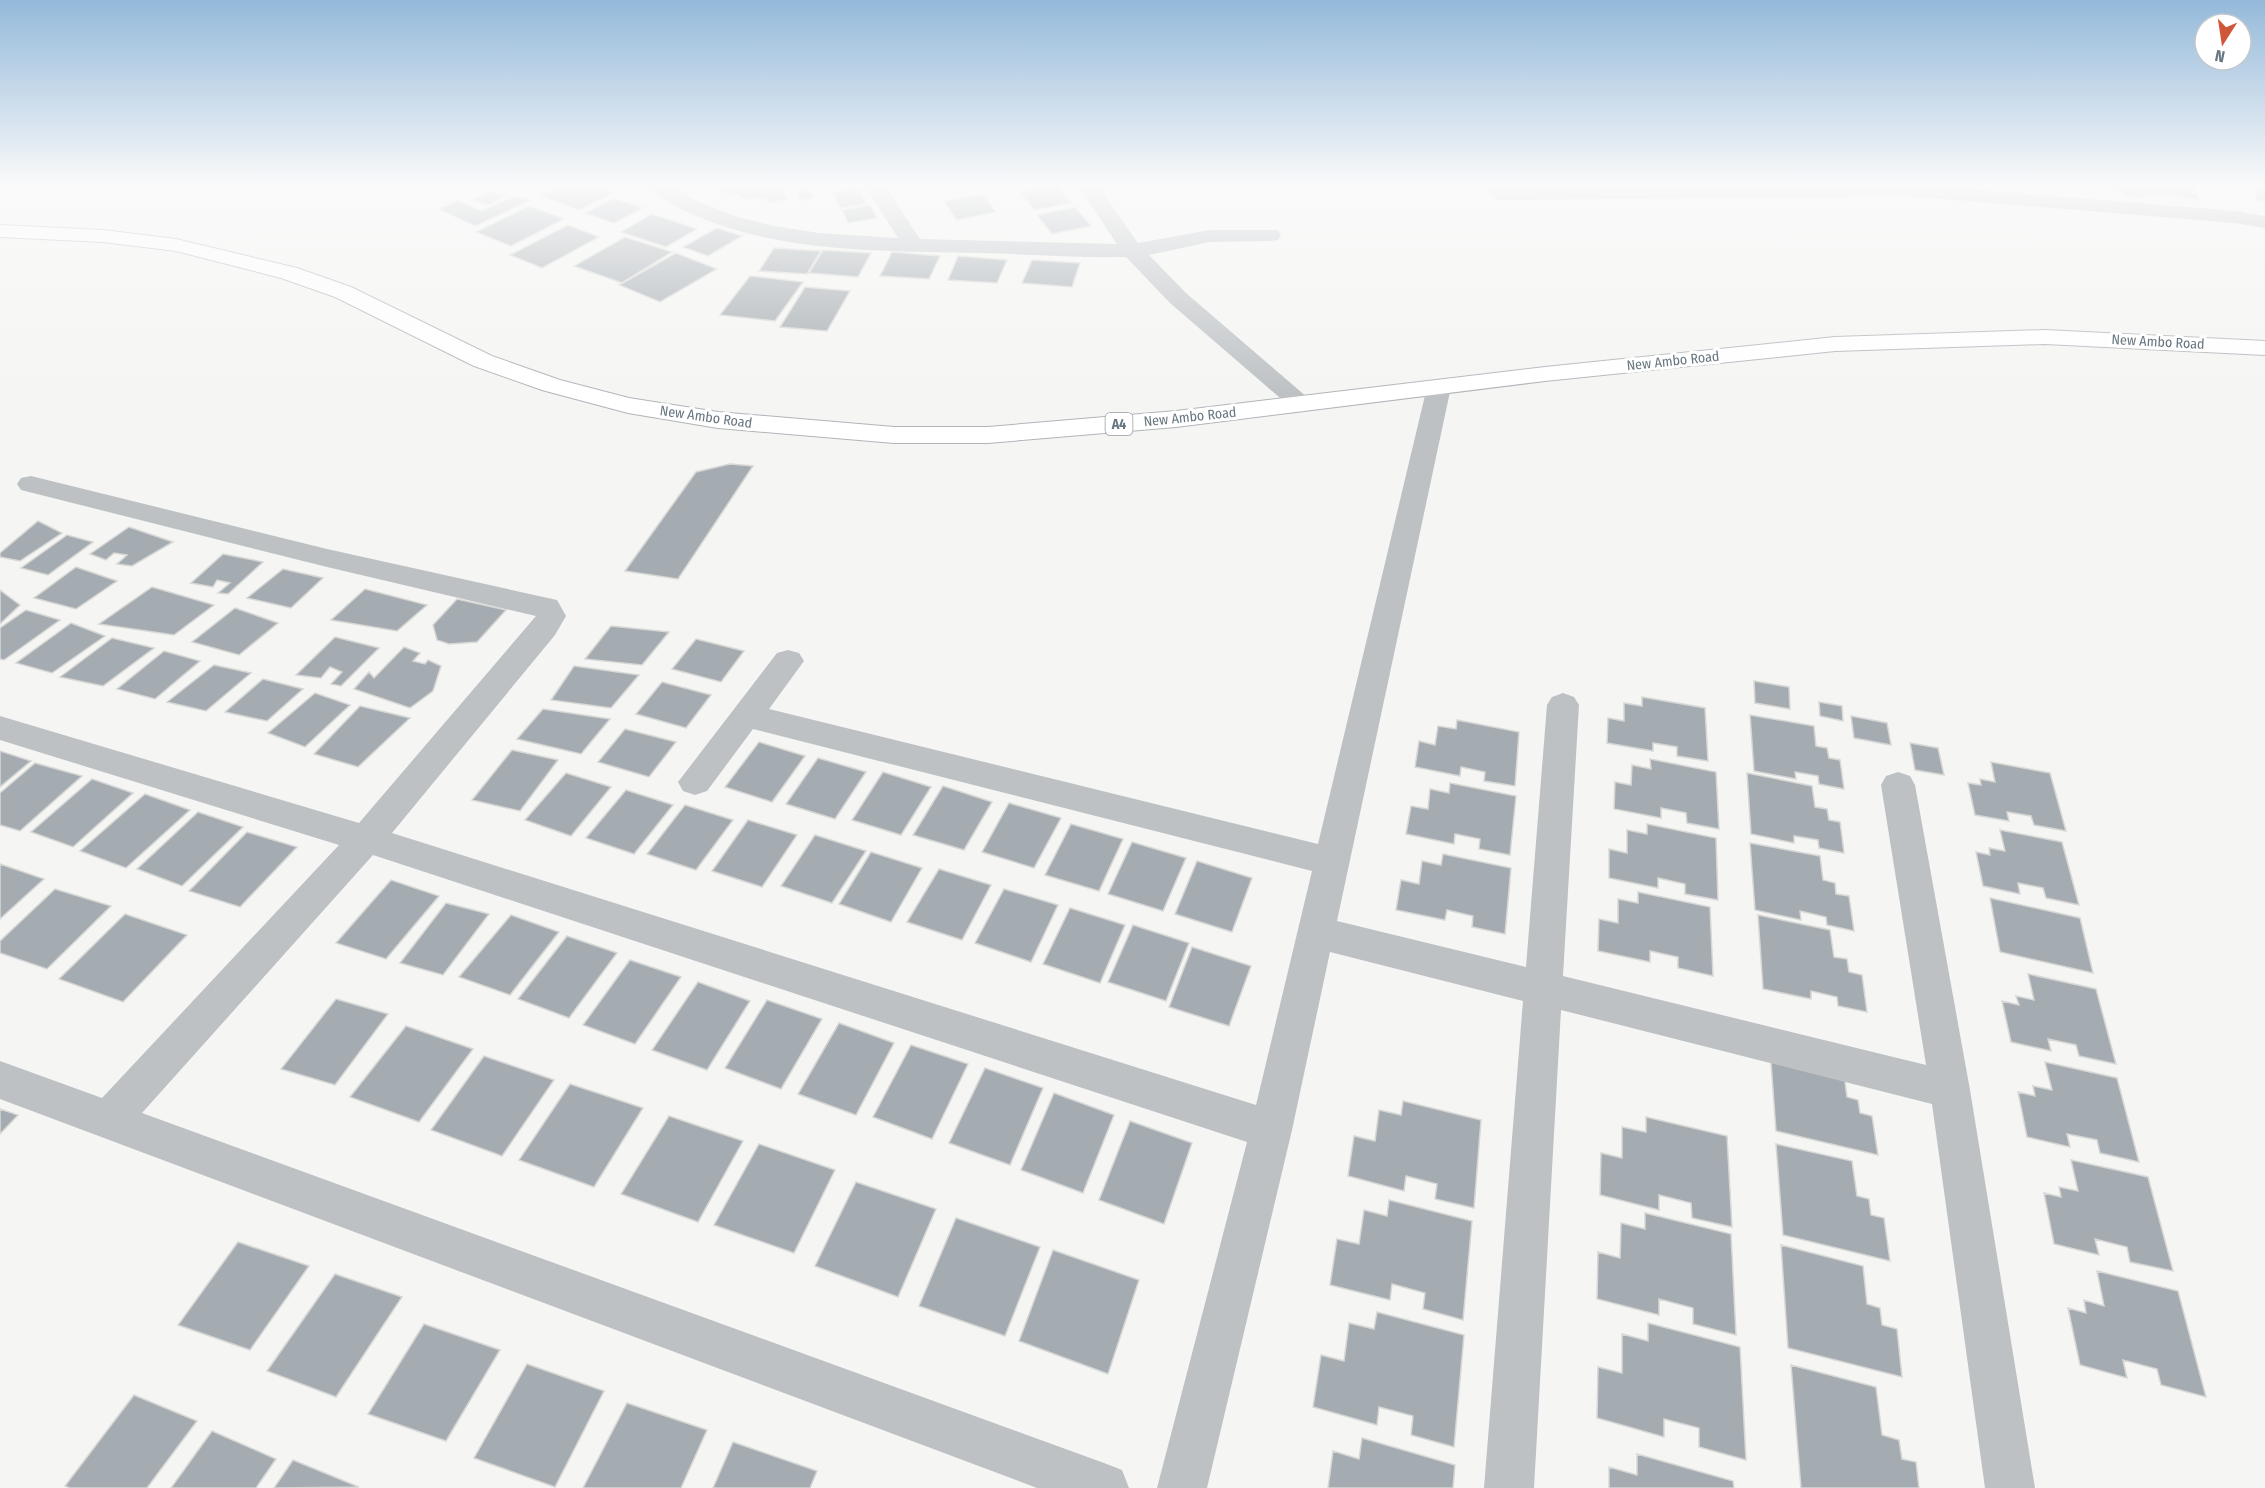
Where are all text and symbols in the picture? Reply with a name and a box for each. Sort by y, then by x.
north arrow [2193,12,2253,72]
text: N [2213,46,2227,66]
street label: New Ambo Road [2111,331,2205,353]
street label: New Ambo Road [1626,348,1720,374]
street label: New Ambo Road [659,402,753,432]
street label: New Ambo Road [1143,404,1237,430]
road number: A4 [1106,413,1132,435]

